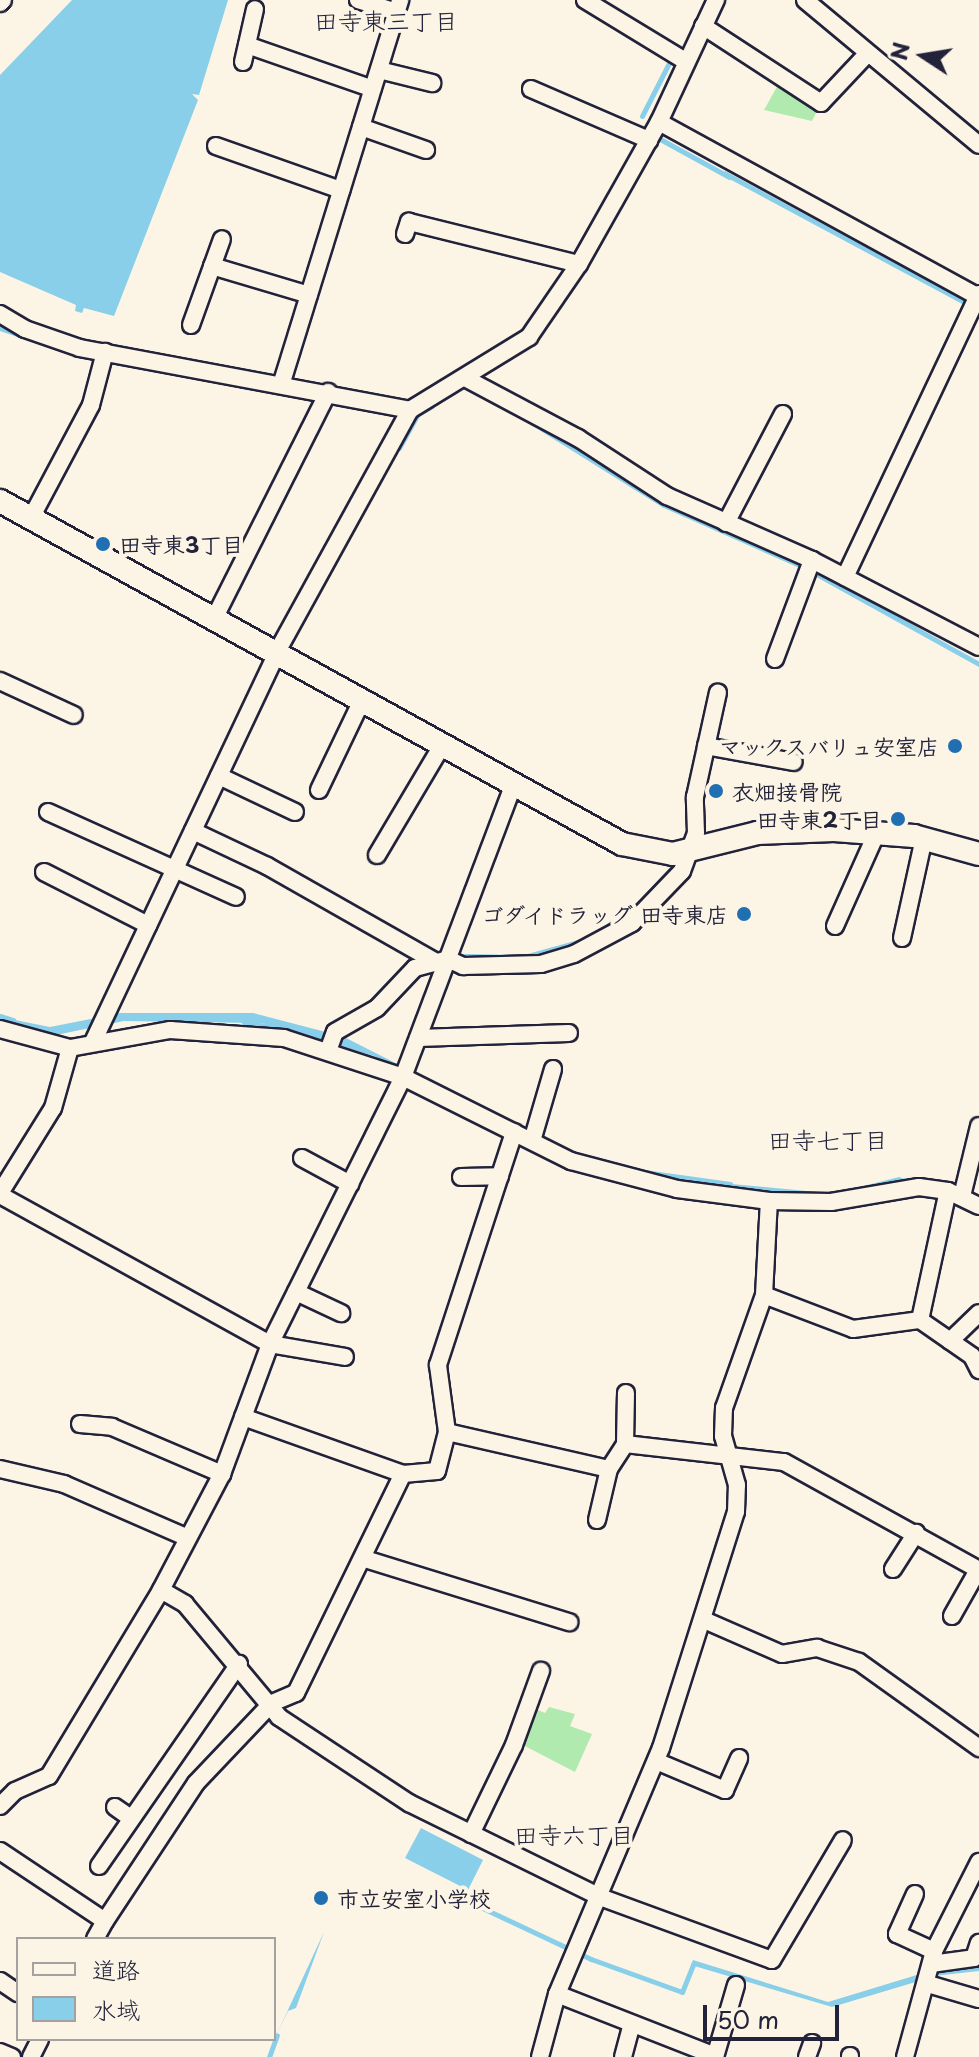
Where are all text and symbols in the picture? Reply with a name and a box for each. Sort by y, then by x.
district label: 田寺東三丁目 [314,7,458,35]
north arrow [883,16,963,96]
text: N [881,39,917,63]
place label: 田寺東3丁目 [119,531,243,557]
marker: 田寺東3丁目 [94,535,112,553]
place label: マックスバリュ安室店 [719,733,939,759]
marker: マックスバリュ安室店 [946,737,964,755]
place label: 衣畑接骨院 [732,778,842,804]
marker: 衣畑接骨院 [707,782,725,800]
place label: 田寺東2丁目 [757,806,882,832]
marker: 田寺東2丁目 [889,810,907,828]
place label: ゴダイドラッグ 田寺東店 [479,901,728,927]
marker: ゴダイドラッグ 田寺東店 [735,905,753,923]
district label: 田寺七丁目 [768,1126,888,1154]
district label: 田寺六丁目 [514,1821,634,1849]
place label: 市立安室小学校 [337,1885,491,1911]
marker: 市立安室小学校 [312,1889,330,1907]
legend [16,1937,276,2041]
text: 道路 [92,1951,140,1987]
scale bar [707,1989,843,2039]
text: 水域 [92,1991,140,2027]
text: 50 m [717,2001,779,2037]

